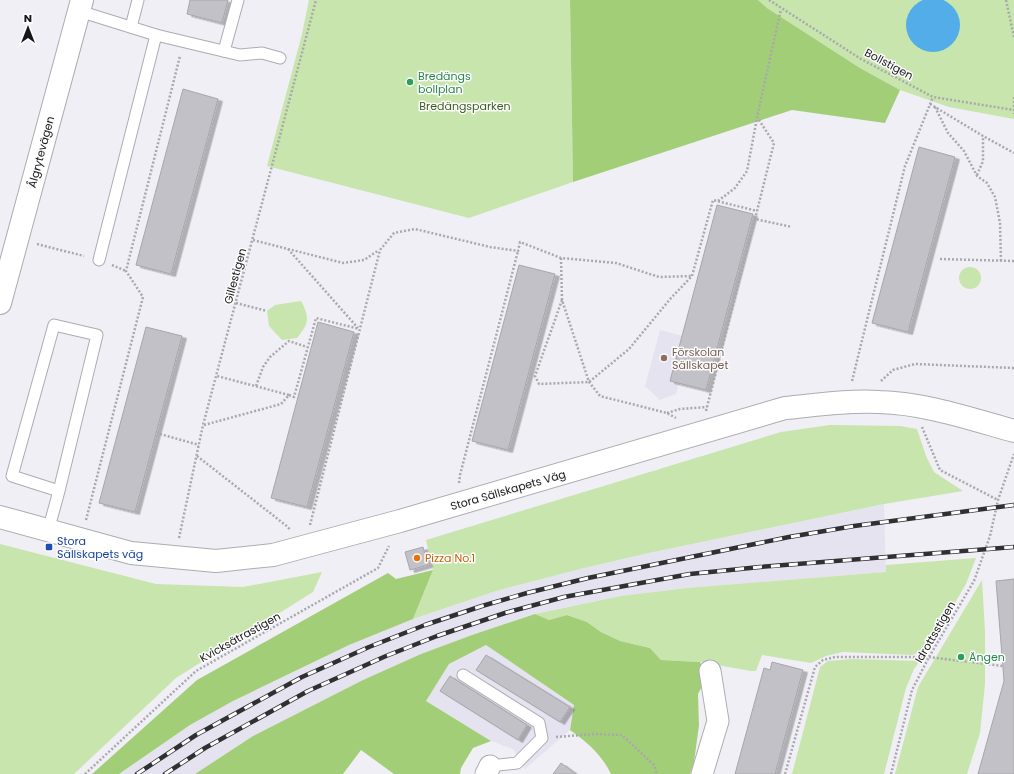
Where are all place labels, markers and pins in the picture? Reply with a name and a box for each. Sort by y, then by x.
place label: Bredängs bollplan [418,68,471,97]
marker: Bredängs bollplan [405,77,415,87]
place label: Förskolan Sällskapet [672,344,728,373]
marker: Förskolan Sällskapet [659,353,669,363]
place label: Stora Sällskapets väg [57,533,143,562]
marker: Stora Sällskapets väg [44,542,54,552]
place label: Pizza No.1 [425,550,475,566]
marker: Pizza No.1 [412,553,422,563]
place label: Ängen [969,649,1005,665]
marker: Ängen [956,652,966,662]

